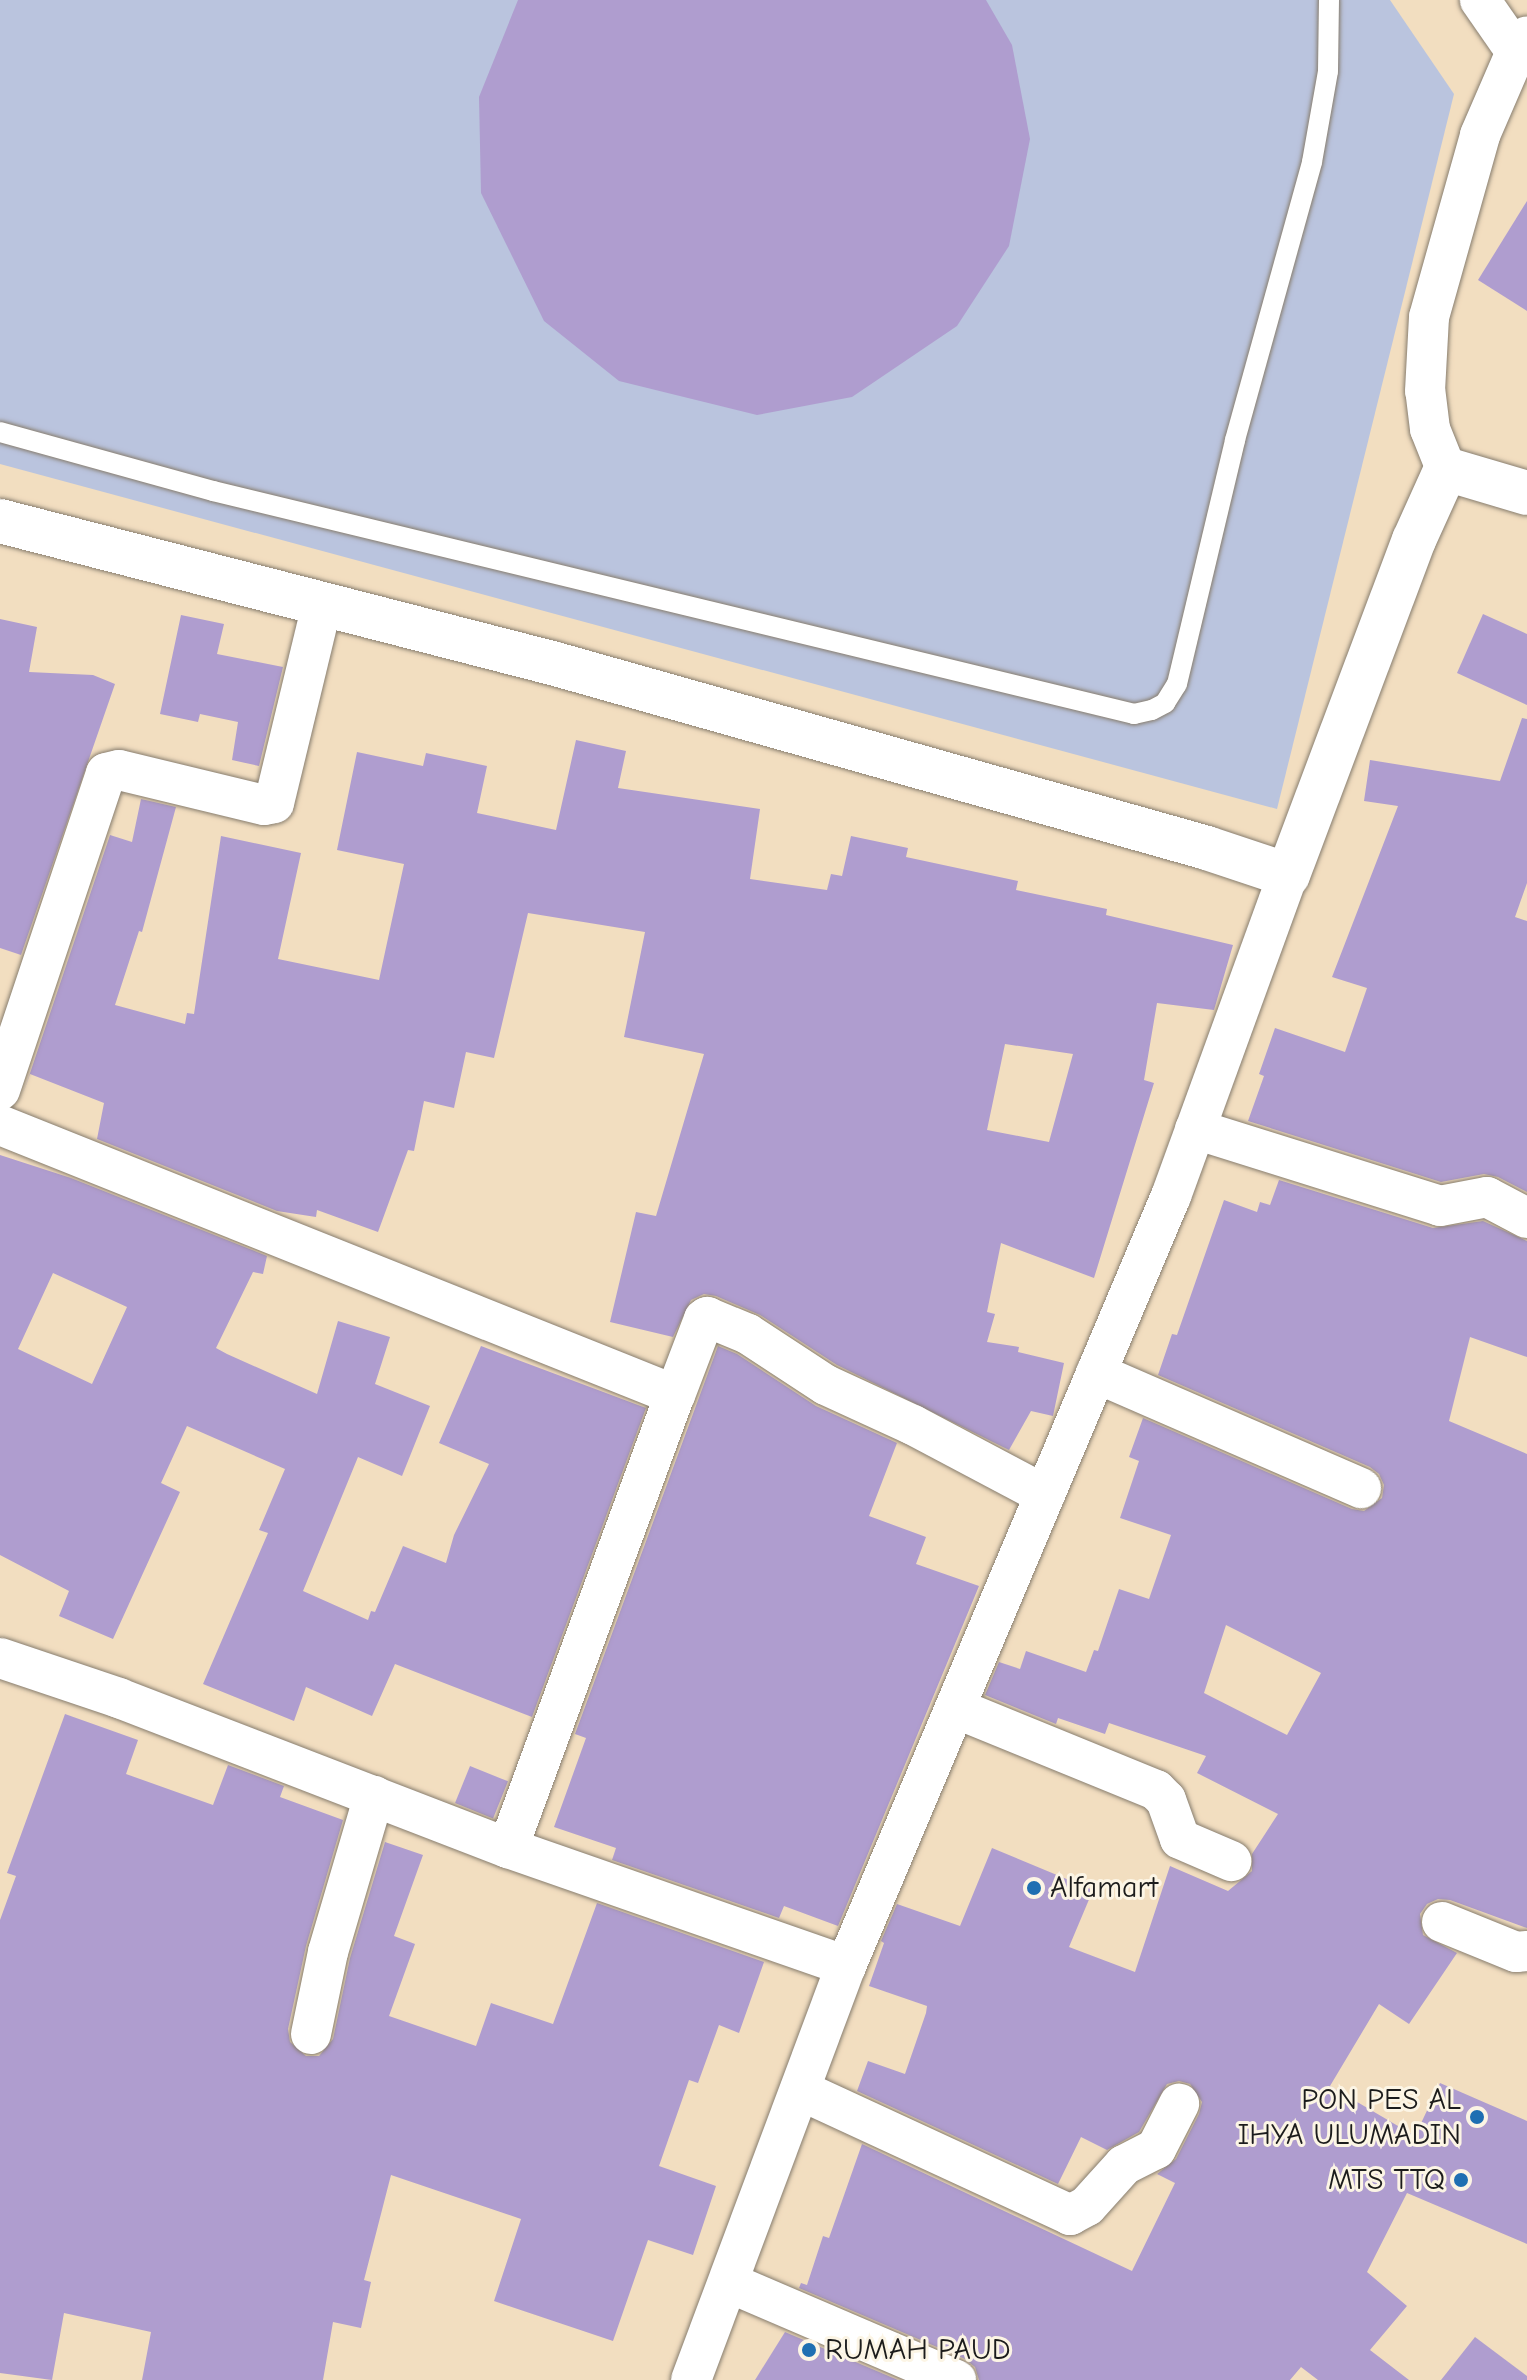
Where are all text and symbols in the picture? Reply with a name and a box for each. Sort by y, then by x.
place label: Alfamart [1050,1870,1158,1906]
marker: Alfamart [1025,1879,1043,1897]
place label: PON PES AL IHYA ULUMADIN [1237,2082,1461,2152]
marker: PON PES AL IHYA ULUMADIN [1468,2108,1486,2126]
place label: MTS TTQ [1328,2162,1445,2198]
marker: MTS TTQ [1452,2171,1470,2189]
place label: RUMAH PAUD [825,2332,1011,2368]
marker: RUMAH PAUD [800,2341,818,2359]

